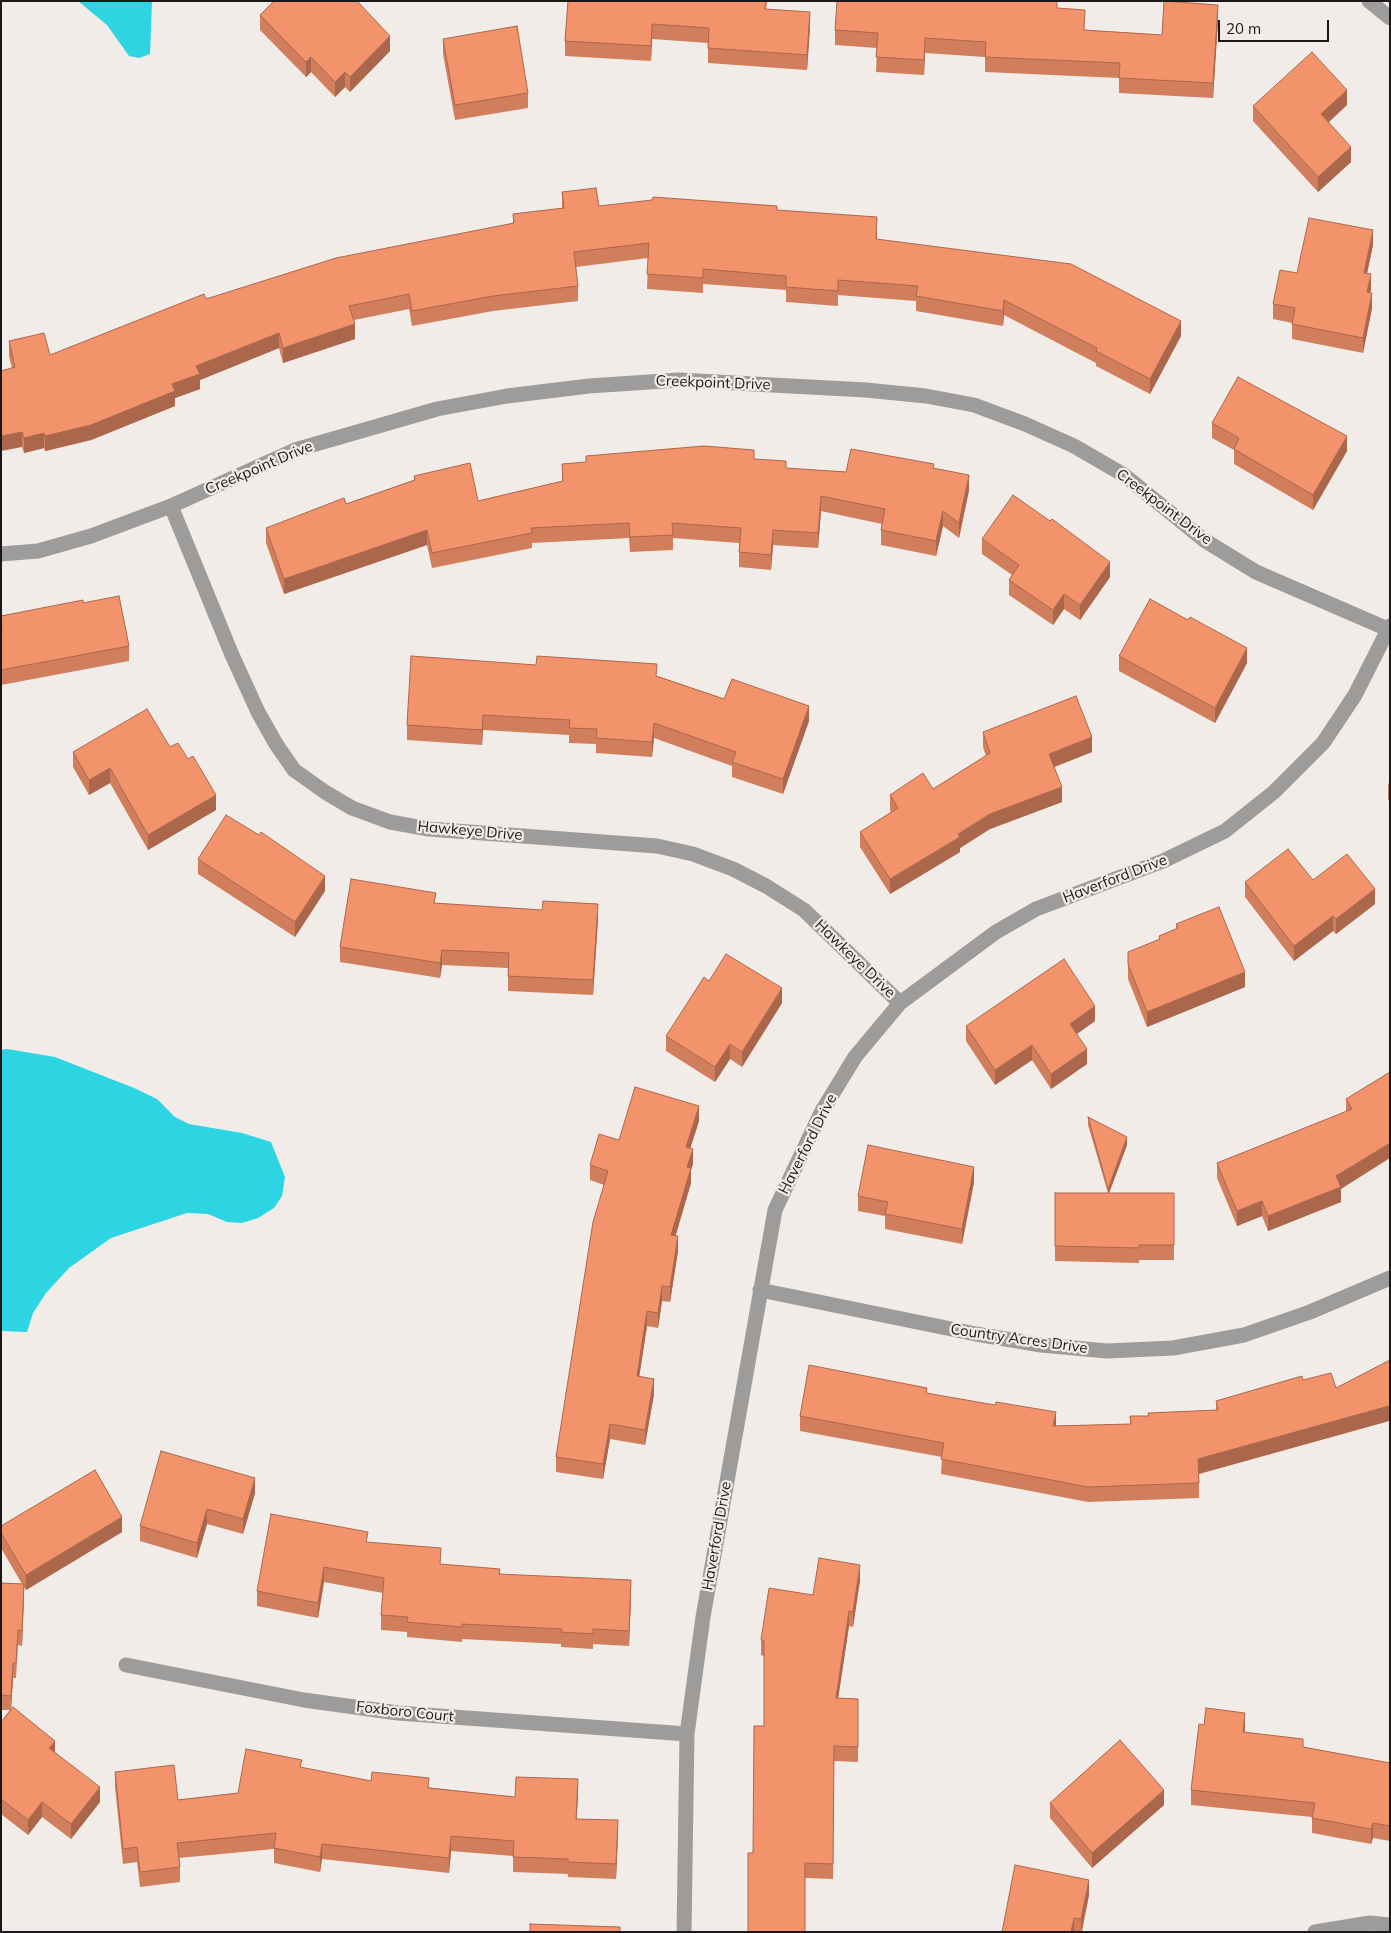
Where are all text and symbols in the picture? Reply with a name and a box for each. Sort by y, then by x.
scale bar [1221,10,1332,42]
text: 20 m [1226,19,1261,38]
street label: Creekpoint Drive [655,372,771,394]
street label: Creekpoint Drive [203,437,315,499]
street label: Creekpoint Drive [1113,465,1215,549]
street label: Hawkeye Drive [417,817,523,845]
street label: Haverford Drive [1060,851,1170,907]
street label: Hawkeye Drive [811,916,899,1002]
street label: Haverford Drive [775,1091,841,1197]
street label: Country Acres Drive [949,1320,1089,1358]
street label: Haverford Drive [699,1480,735,1592]
street label: Foxboro Court [355,1698,455,1726]

